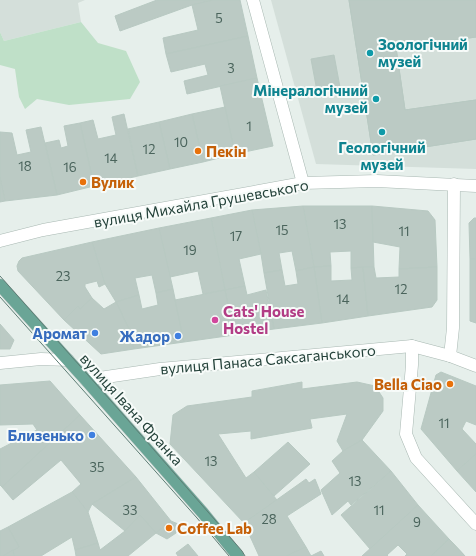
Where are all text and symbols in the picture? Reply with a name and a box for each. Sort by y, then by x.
house number: 5 [215,10,223,26]
place label: Зоологічний музей [378,35,468,70]
marker: Зоологічний музей [365,48,375,58]
house number: 3 [227,60,235,76]
place label: Мінералогічний музей [253,81,368,116]
marker: Мінералогічний музей [371,94,381,104]
house number: 1 [246,118,252,134]
marker: Геологічний музей [377,127,387,137]
house number: 10 [174,134,188,150]
place label: Геологічний музей [338,138,426,173]
house number: 12 [143,141,155,157]
place label: Пекін [206,142,247,160]
marker: Пекін [193,146,203,156]
house number: 14 [104,150,118,166]
house number: 18 [18,158,32,174]
house number: 16 [63,159,77,175]
place label: Вулик [91,173,135,191]
street label: вулиця Михайла Грушевського [92,175,310,231]
marker: Вулик [78,177,88,187]
house number: 13 [334,216,346,232]
house number: 15 [275,222,289,238]
house number: 11 [398,223,410,239]
house number: 17 [230,228,242,244]
house number: 19 [183,242,197,258]
house number: 23 [56,268,70,284]
house number: 12 [395,281,407,297]
house number: 14 [336,291,350,307]
place label: Cats' House Hostel [223,302,304,337]
marker: Cats' House Hostel [210,315,220,325]
place label: Аромат [32,324,87,342]
place label: Жадор [119,327,170,345]
marker: Аромат [90,328,100,338]
marker: Жадор [173,331,183,341]
street label: вулиця Панаса Саксаганського [159,341,377,377]
street label: вулиця Івана Франка [77,349,187,469]
place label: Bella Ciao [374,375,442,393]
marker: Bella Ciao [445,379,455,389]
house number: 11 [438,415,450,431]
place label: Близенько [7,426,84,444]
marker: Близенько [87,430,97,440]
house number: 13 [205,453,217,469]
house number: 35 [90,459,104,475]
house number: 13 [349,473,361,489]
house number: 33 [123,502,137,518]
house number: 11 [373,502,385,518]
house number: 28 [261,511,277,527]
house number: 9 [413,514,421,530]
place label: Coffee Lab [177,519,252,537]
marker: Coffee Lab [164,523,174,533]

